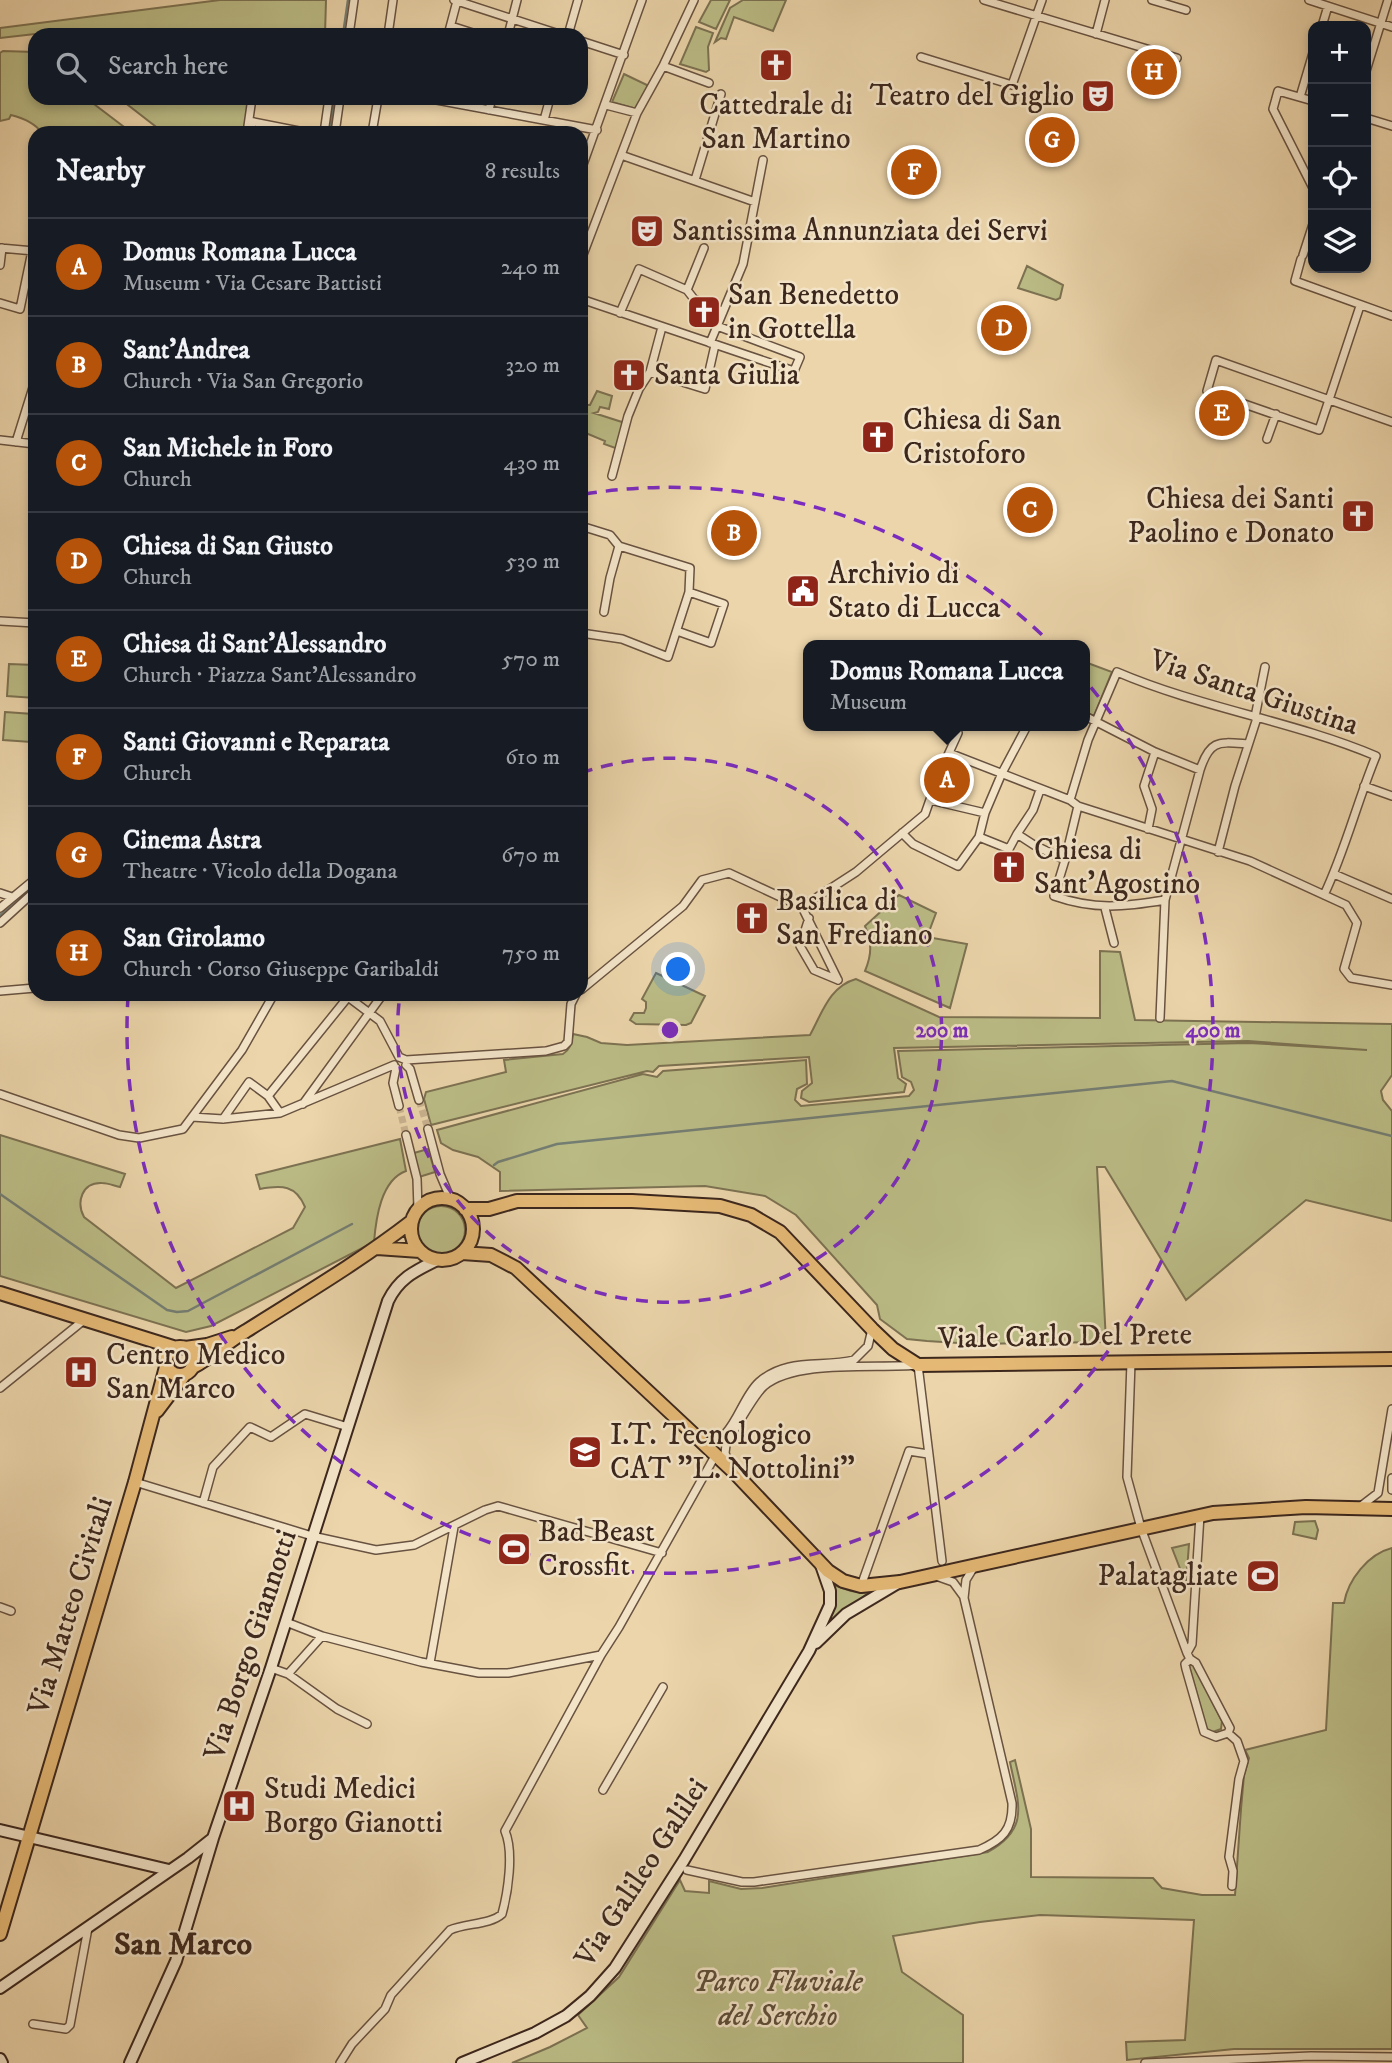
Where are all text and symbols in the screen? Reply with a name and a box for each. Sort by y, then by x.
map controls [1308,21,1371,273]
button: + [1308,21,1371,84]
search box [28,28,588,105]
church icon: Cattedrale di San Martino [757,46,795,84]
pin: H [1131,46,1177,98]
icon: search [52,48,90,86]
text: Search here [108,50,228,83]
theatre icon: Teatro del Giglio [1079,77,1117,115]
place label: Teatro del Giglio [870,78,1074,115]
button: − [1308,84,1371,147]
place label: Cattedrale di San Martino [699,87,853,158]
pin: G [1029,114,1075,166]
pin: F [891,146,937,198]
button: locate [1308,147,1371,210]
text: Nearby [56,153,145,190]
text: 8 results [485,157,560,186]
button: layers [1308,210,1371,273]
theatre icon: Santissima Annunziata dei Servi [628,212,666,250]
place label: Santissima Annunziata dei Servi [672,213,1048,250]
text: Domus Romana Lucca [123,236,357,269]
text: A [72,253,86,282]
text: 240 m [501,253,560,282]
text: Museum · Via Cesare Battisti [123,269,382,298]
place label: San Benedetto in Gottella [728,277,899,348]
church icon: San Benedetto in Gottella [685,293,723,331]
pin: D [981,302,1027,354]
text: Sant'Andrea [123,334,250,367]
text: B [72,351,86,380]
text: 320 m [506,351,560,380]
church icon: Santa Giulia [610,356,648,394]
place label: Santa Giulia [654,357,800,394]
text: Church · Via San Gregorio [123,367,363,396]
pin: E [1199,387,1245,439]
place label: Chiesa di San Cristoforo [903,402,1062,473]
church icon: Chiesa di San Cristoforo [859,418,897,456]
text: San Michele in Foro [123,432,333,465]
text: C [71,449,87,478]
text: 430 m [504,449,560,478]
text: Church [123,465,192,494]
place label: Chiesa dei Santi Paolino e Donato [1128,481,1334,552]
pin: C [1007,484,1053,536]
church icon: Chiesa dei Santi Paolino e Donato [1339,497,1377,535]
pin: B [711,507,757,559]
text: Chiesa di San Giusto [123,530,333,563]
text: D [70,547,88,576]
text: 530 m [505,547,560,576]
place label: Archivio di Stato di Lucca [828,556,1001,627]
text: Church [123,563,192,592]
public building icon: Archivio di Stato di Lucca [784,572,822,610]
text: Chiesa di Sant'Alessandro [123,628,386,661]
popup [803,640,1090,731]
street label: Via Santa Giustina [1144,642,1363,744]
text: E [71,645,87,674]
text: 570 m [502,645,560,674]
text: Domus Romana Lucca [830,655,1063,688]
text: Church · Piazza Sant'Alessandro [123,661,416,690]
text: Museum [830,688,907,717]
text: Santi Giovanni e Reparata [123,726,390,759]
text: F [72,743,86,772]
text: 610 m [505,743,560,772]
pin: A [924,754,970,806]
text: Church [123,759,192,788]
text: Cinema Astra [123,824,262,857]
place label: Chiesa di Sant'Agostino [1034,832,1200,903]
text: G [71,841,87,870]
text: 670 m [501,841,560,870]
church icon: Chiesa di Sant'Agostino [990,848,1028,886]
text: Theatre · Vicolo della Dogana [123,857,397,886]
place label: Basilica di San Frediano [776,883,933,954]
church icon: Basilica di San Frediano [733,899,771,937]
text: San Girolamo [123,922,265,955]
text: H [69,939,89,968]
text: 750 m [502,939,560,968]
your location [661,952,695,986]
text: Church · Corso Giuseppe Garibaldi [123,955,439,984]
centre of rings [658,1018,682,1042]
text: 200 m [915,1018,969,1044]
text: 400 m [1186,1018,1241,1044]
street label: Viale Carlo Del Prete [937,1316,1192,1358]
place label: Centro Medico San Marco [106,1337,285,1408]
hospital icon: Centro Medico San Marco [62,1353,100,1391]
place label: I.T. Tecnologico CAT "L. Nottolini" [610,1417,855,1488]
school or university icon: I.T. Tecnologico CAT "L. Nottolini" [566,1433,604,1471]
street label: Via Matteo Civitali [20,1493,122,1720]
place label: Bad Beast Crossfit [538,1514,655,1585]
street label: Via Borgo Giannotti [196,1525,306,1766]
sports icon: Bad Beast Crossfit [495,1530,533,1568]
sports icon: Palatagliate [1244,1557,1282,1595]
place label: Palatagliate [1098,1558,1238,1595]
place label: Studi Medici Borgo Gianotti [264,1771,443,1842]
street label: Via Galileo Galilei [567,1772,717,1975]
hospital icon: Studi Medici Borgo Gianotti [220,1787,258,1825]
district label: San Marco [114,1925,252,1965]
park label: Parco Fluviale del Serchio [693,1964,863,2035]

